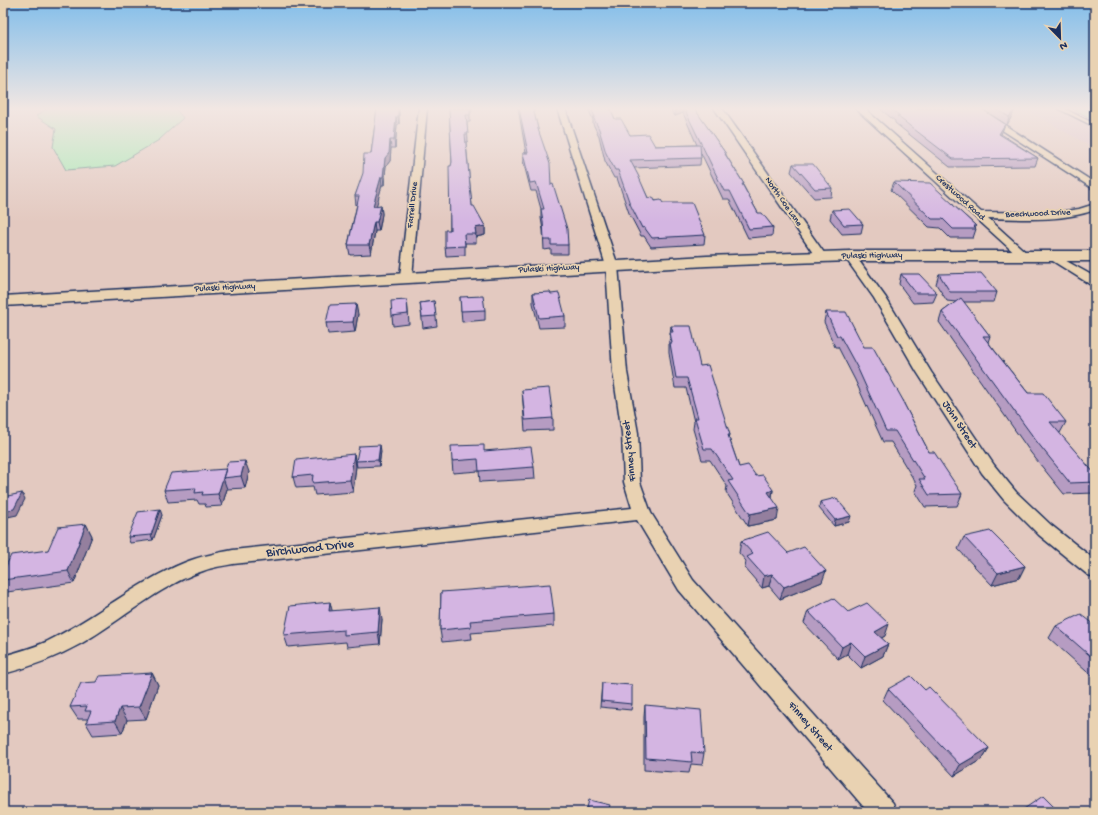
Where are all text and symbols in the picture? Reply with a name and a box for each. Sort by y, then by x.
north arrow [1040,18,1080,58]
text: N [1057,38,1069,52]
street label: Crestwood Road [933,173,988,224]
street label: North Coe Lane [762,175,804,229]
street label: Farrell Drive [405,181,421,230]
street label: Beechwood Drive [1004,207,1071,221]
street label: Pulaski Highway [840,250,903,262]
street label: Pulaski Highway [517,262,580,276]
street label: Pulaski Highway [193,281,256,295]
street label: John Street [939,399,980,452]
street label: Finney Street [621,418,639,483]
street label: Birchwood Drive [264,537,355,561]
street label: Finney Street [785,699,836,755]

